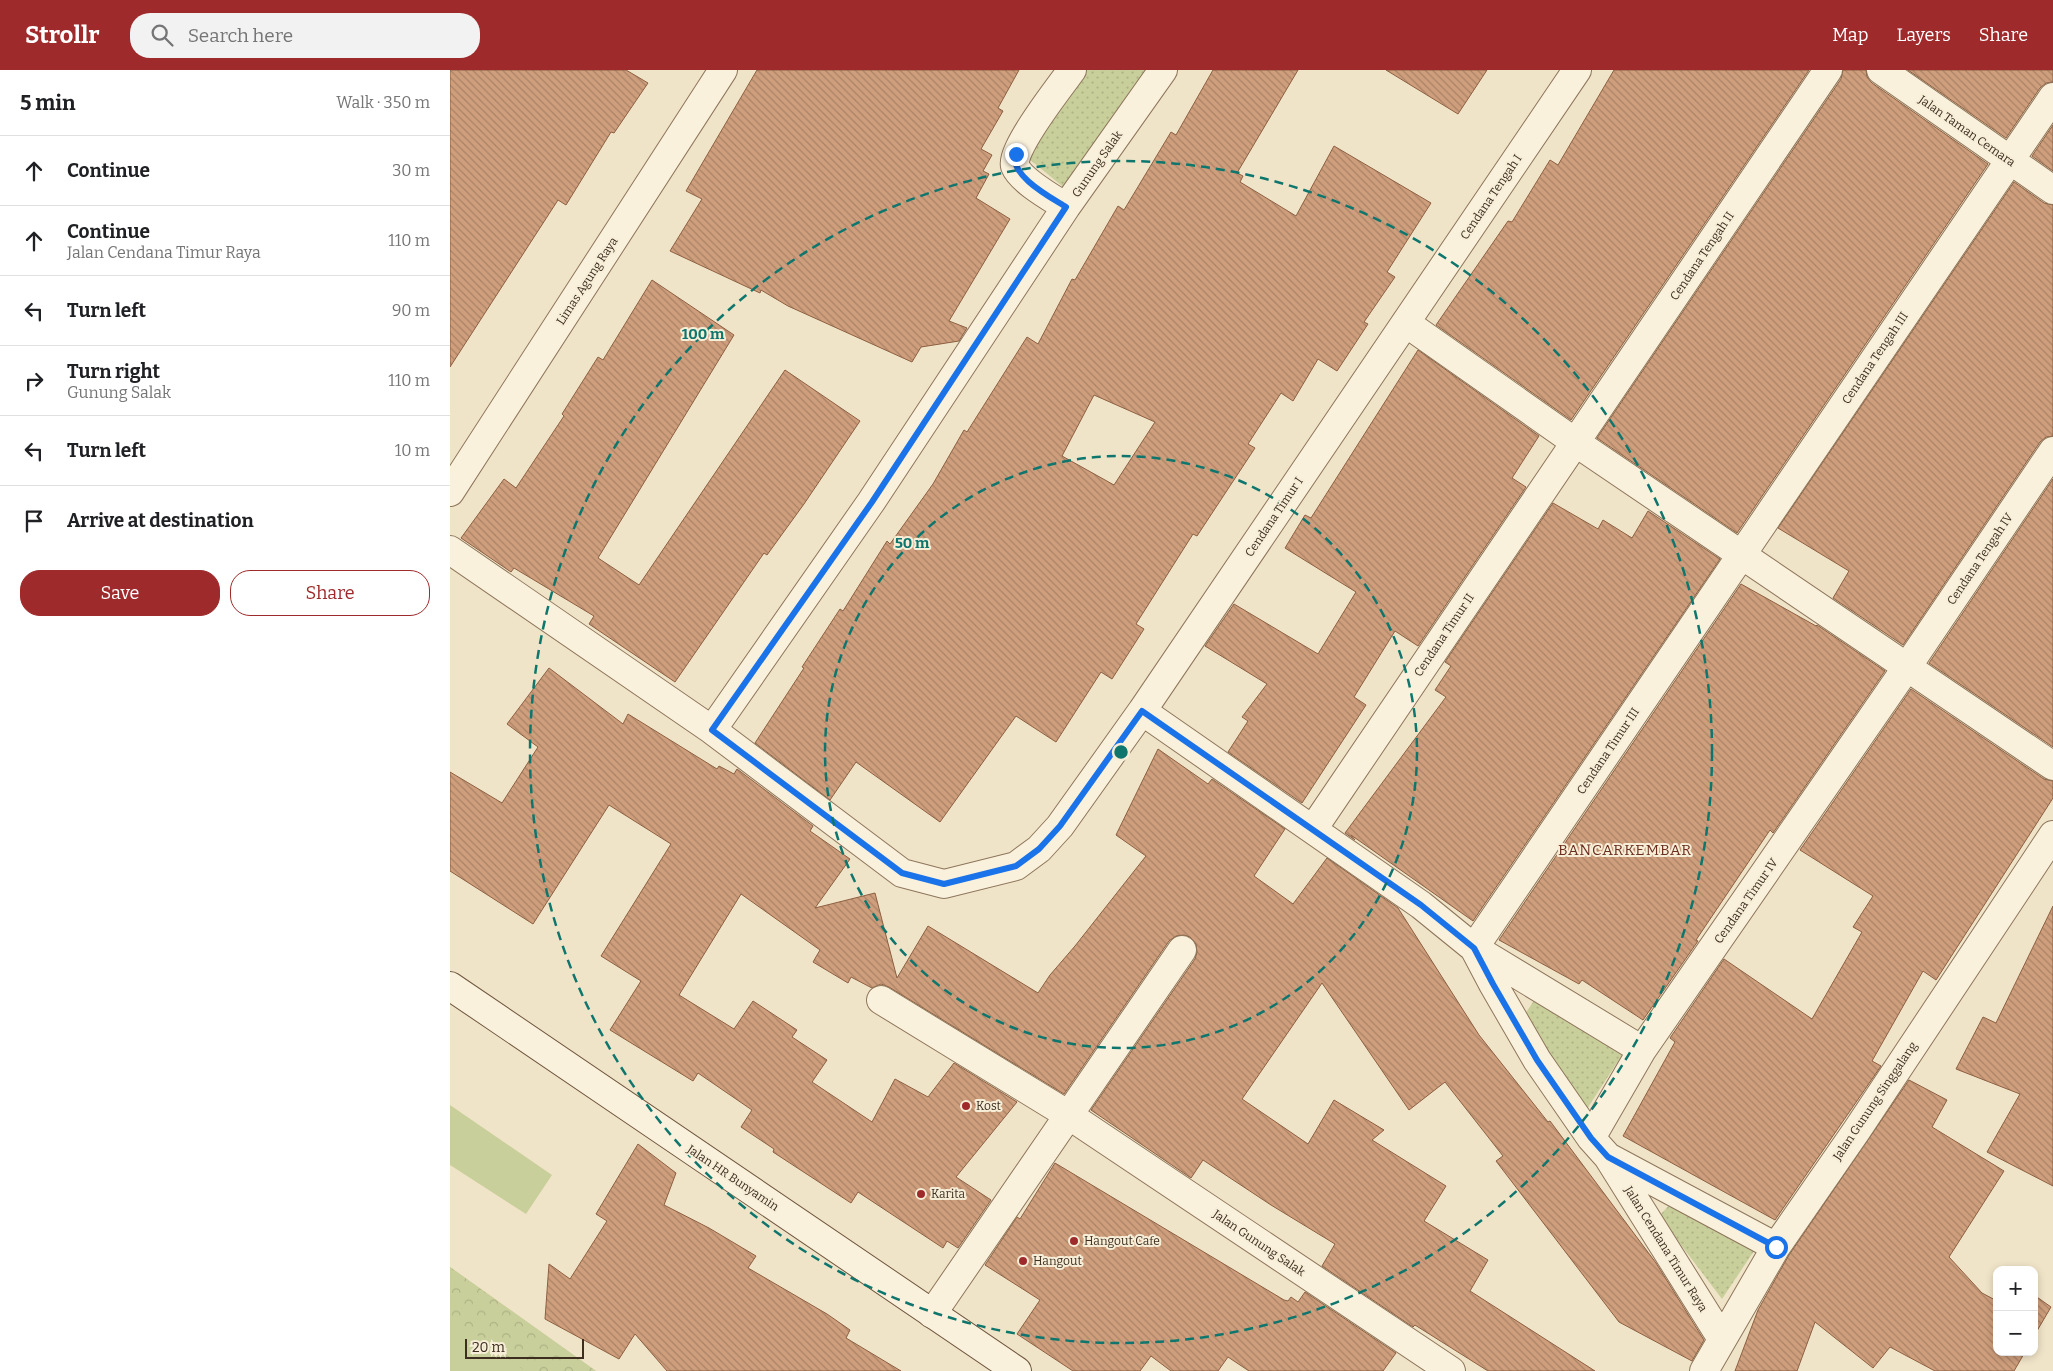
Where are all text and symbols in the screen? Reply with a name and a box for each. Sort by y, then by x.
search box [130,13,480,58]
text: Strollr [25,21,100,49]
icon: search [148,21,176,49]
text: Search here [188,24,293,47]
text: Map [1832,24,1868,46]
text: Layers [1896,24,1951,46]
text: Share [1979,24,2028,46]
text: 5 min [20,90,76,116]
street label: Jalan Taman Cemara [1915,92,2018,170]
text: Walk · 350 m [336,93,430,112]
street label: Gunung Salak [1069,128,1125,200]
route end [1005,143,1028,166]
street label: Cendana Tengah I [1457,152,1525,242]
icon: ahead [20,157,48,185]
text: Continue [67,159,150,182]
text: 30 m [392,161,430,180]
street label: Cendana Tengah II [1667,209,1737,303]
text: Continue [67,220,150,243]
icon: ahead [20,227,48,255]
text: 110 m [388,231,430,250]
street label: Limas Agung Raya [553,234,621,327]
text: Jalan Cendana Timur Raya [67,243,261,262]
icon: left [20,297,48,325]
text: Turn left [67,299,146,322]
text: 90 m [392,301,430,320]
street label: Cendana Tengah III [1839,309,1911,407]
text: 100 m [682,325,725,343]
text: Turn right [67,360,160,383]
icon: right [20,367,48,395]
text: 110 m [388,371,430,390]
text: Gunung Salak [67,383,171,402]
icon: left [20,437,48,465]
text: Turn left [67,439,146,462]
text: 10 m [395,441,430,460]
street label: Cendana Timur I [1242,475,1306,559]
icon: arrive [20,507,48,535]
text: Arrive at destination [67,509,254,532]
street label: Cendana Tengah IV [1944,510,2016,607]
text: 50 m [895,534,930,552]
button: Save [20,570,220,616]
button: Share [230,570,430,616]
street label: Cendana Timur II [1411,591,1477,679]
street label: Cendana Timur III [1574,705,1642,797]
centre of rings [1112,743,1130,761]
district label: BANCARKEMBAR [1558,841,1692,859]
street label: Cendana Timur IV [1711,855,1781,946]
street label: Jalan Gunung Singgalang [1829,1039,1920,1164]
place label: Kost [976,1099,1002,1113]
marker: Kost [960,1100,972,1112]
street label: Jalan HR Bunyamin [684,1142,782,1214]
street label: Jalan Cendana Timur Raya [1621,1183,1711,1315]
place label: Karita [931,1187,965,1201]
marker: Karita [915,1188,927,1200]
street label: Jalan Gunung Salak [1209,1206,1308,1279]
place label: Hangout Cafe [1084,1234,1160,1248]
marker: Hangout Cafe [1068,1235,1080,1247]
route start [1765,1236,1788,1259]
place label: Hangout [1033,1254,1082,1268]
marker: Hangout [1017,1255,1029,1267]
map controls [1993,1266,2038,1356]
button: + [1993,1266,2038,1311]
button: − [1993,1311,2038,1356]
scale bar [465,1336,584,1359]
text: 20 m [472,1339,505,1356]

